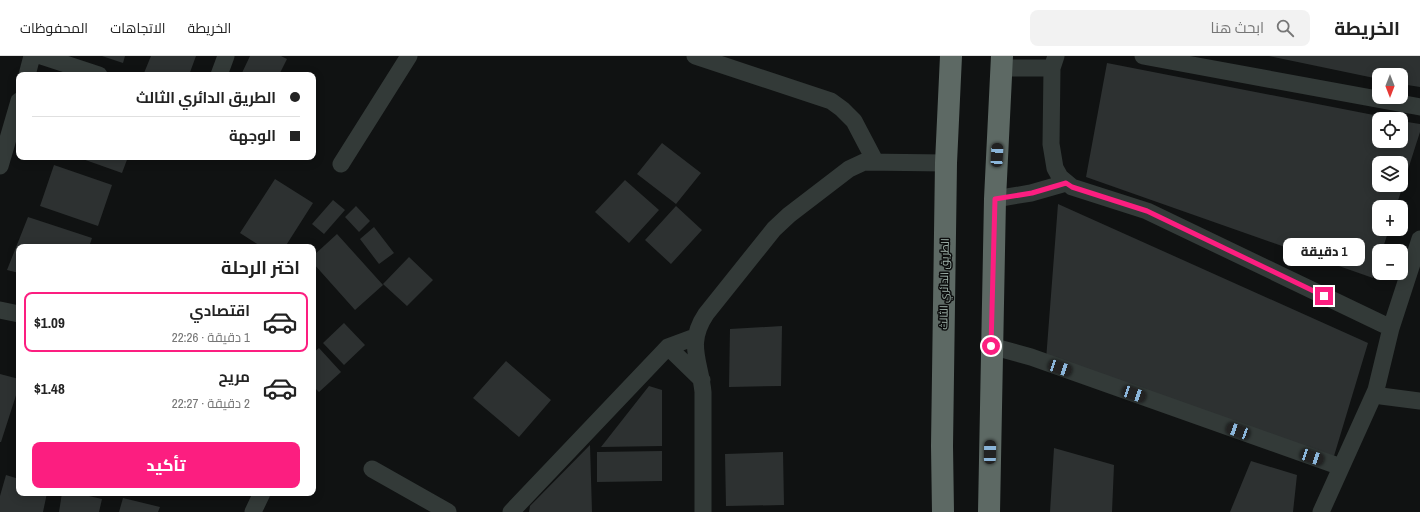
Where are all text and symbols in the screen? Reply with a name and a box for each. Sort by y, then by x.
search box [1030,10,1310,46]
text: الخريطة [1334,15,1400,41]
text: ابحث هنا [1211,17,1264,38]
icon: search [1274,17,1296,39]
text: المحفوظات [20,19,88,37]
text: الاتجاهات [110,19,166,37]
text: الخريطة [188,19,231,37]
north arrow [1372,68,1408,104]
map controls [1372,68,1408,280]
text: الطريق الدائري الثالث [136,87,276,108]
button: locate [1372,112,1408,148]
text: الوجهة [229,125,276,146]
car [990,143,1004,167]
button: layers [1372,156,1408,192]
button: + [1372,200,1408,236]
street label: الطريق الدائري الثالث [936,238,954,330]
callout: 1 دقيقة [1283,238,1365,266]
text: 1 دقيقة [1301,243,1347,260]
button: − [1372,244,1408,280]
text: اختر الرحلة [221,255,300,280]
route end [1315,287,1333,305]
text: اقتصادي [190,300,250,321]
icon: car [262,304,298,340]
text: $1.09 [34,312,65,333]
text: 1 دقيقة · 22:26 [172,329,250,346]
route start [982,337,1000,355]
car [1047,358,1073,378]
text: مريح [218,366,250,387]
icon: car [262,370,298,406]
text: $1.48 [34,378,65,399]
car [1121,384,1147,404]
text: 2 دقيقة · 22:27 [172,395,250,412]
car [1225,421,1251,441]
car [984,440,996,464]
button: تأكيد [32,442,300,488]
car [1299,447,1325,467]

